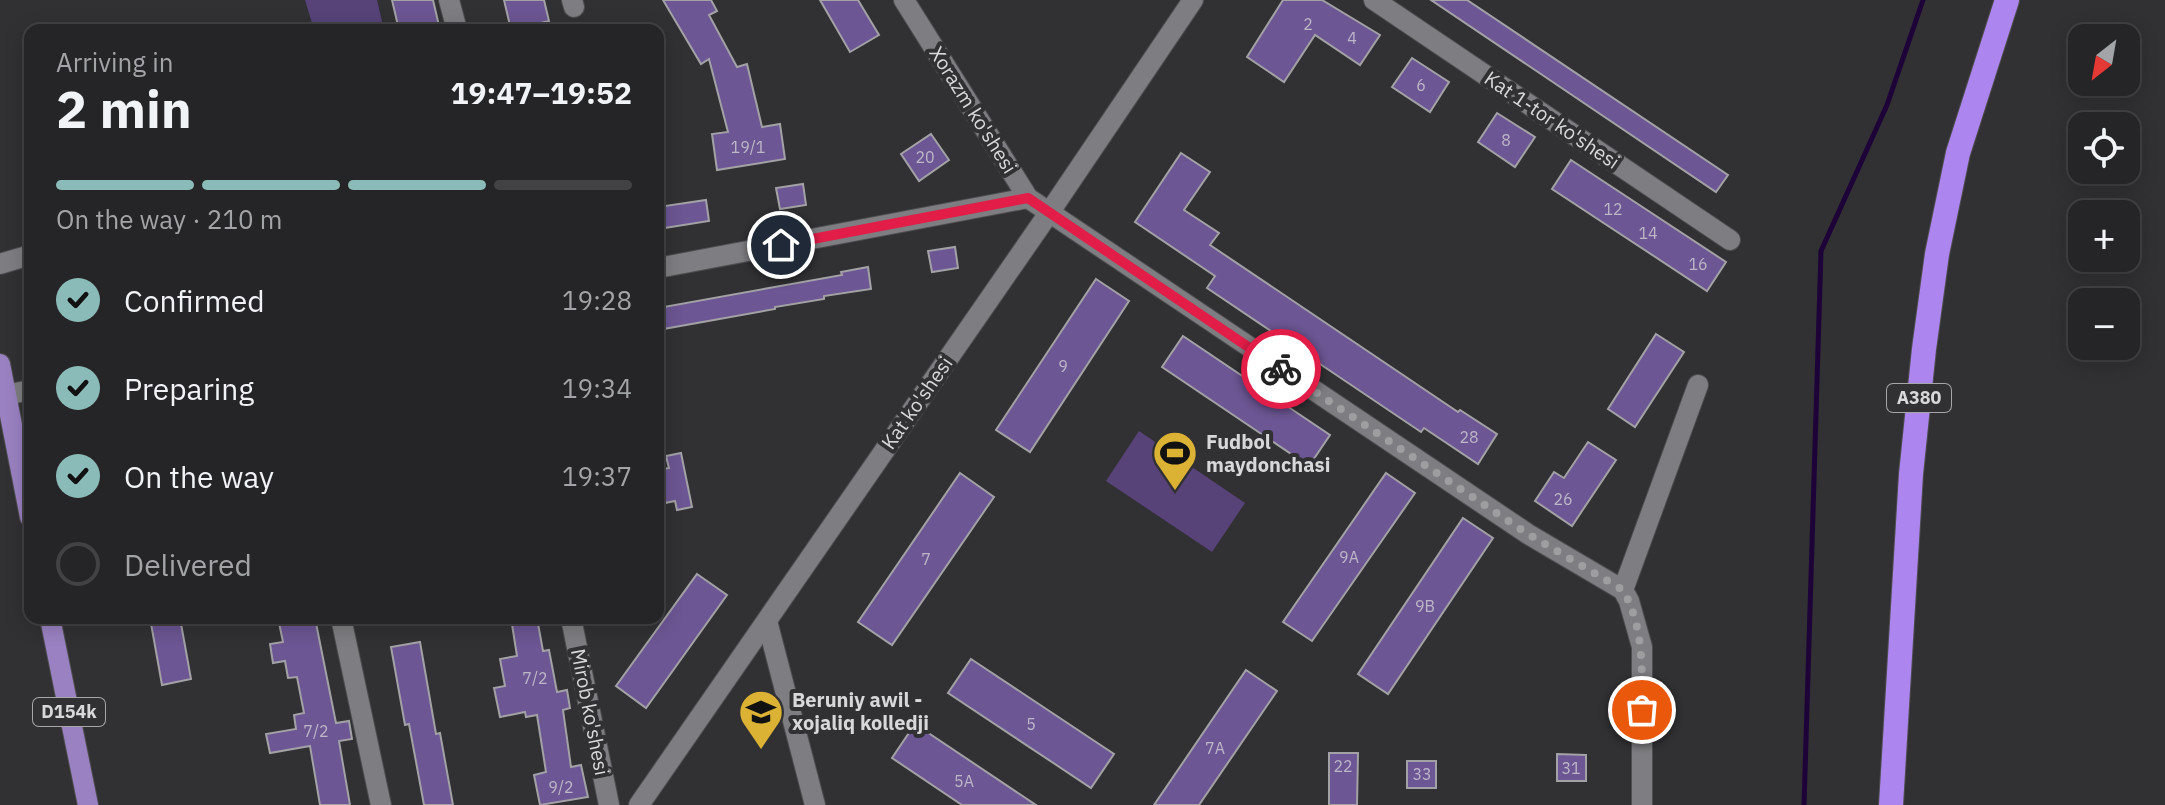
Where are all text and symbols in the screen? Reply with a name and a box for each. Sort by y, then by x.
house number: 2 [1303,14,1313,34]
north arrow [2068,24,2140,96]
map controls [2068,24,2140,360]
house number: 4 [1347,28,1357,48]
street label: Xorazm ko'shesi [923,41,1023,178]
text: Arriving in [56,45,173,79]
street label: Kat 1-tor ko'shesi [1479,64,1625,175]
text: 19:47–19:52 [451,73,632,112]
text: 2 min [56,75,192,142]
house number: 6 [1416,75,1426,95]
button: locate [2068,112,2140,184]
house number: 8 [1501,130,1511,150]
house number: 19/1 [731,137,765,157]
house number: 20 [915,147,935,167]
house number: 12 [1603,199,1623,219]
button: + [2068,200,2140,272]
text: On the way · 210 m [56,202,282,236]
pin [747,211,815,279]
icon: home [759,223,803,267]
house number: 14 [1638,223,1658,243]
house number: 16 [1688,254,1708,274]
icon: check [56,278,100,322]
text: Confirmed [124,281,265,320]
text: 19:28 [562,283,632,317]
button: − [2068,288,2140,360]
courier [1241,329,1321,409]
icon: bike [1259,347,1303,391]
street label: Kat ko'shesi [875,351,958,454]
house number: 9 [1058,356,1068,376]
icon: check [56,366,100,410]
text: Preparing [124,369,254,408]
text: 19:34 [562,371,632,405]
road number: A380 [1887,384,1951,412]
house number: 28 [1459,427,1479,447]
place label: Fudbol maydonchasi [1206,428,1330,478]
sports icon: Fudbol maydonchasi [1151,429,1199,492]
icon: check [56,454,100,498]
text: On the way [124,457,274,496]
text: 19:37 [562,459,632,493]
house number: 26 [1553,489,1573,509]
text: Delivered [124,545,252,584]
house number: 9A [1339,547,1359,567]
house number: 7 [921,549,931,569]
house number: 9B [1415,596,1435,616]
street label: Mirob ko'shesi [565,646,616,778]
house number: 7/2 [522,668,548,688]
pin [1608,676,1676,744]
place label: Beruniy awil - xojaliq kolledji [792,686,929,736]
school or university icon: Beruniy awil - xojaliq kolledji [737,688,785,751]
icon: bag [1620,688,1664,732]
road number: D154k [33,698,105,726]
house number: 5 [1026,714,1036,734]
house number: 7/2 [303,721,329,741]
house number: 7A [1205,738,1225,758]
house number: 22 [1333,756,1353,776]
house number: 31 [1561,758,1581,778]
house number: 33 [1412,764,1432,784]
house number: 5A [954,771,974,791]
house number: 9/2 [548,777,574,797]

